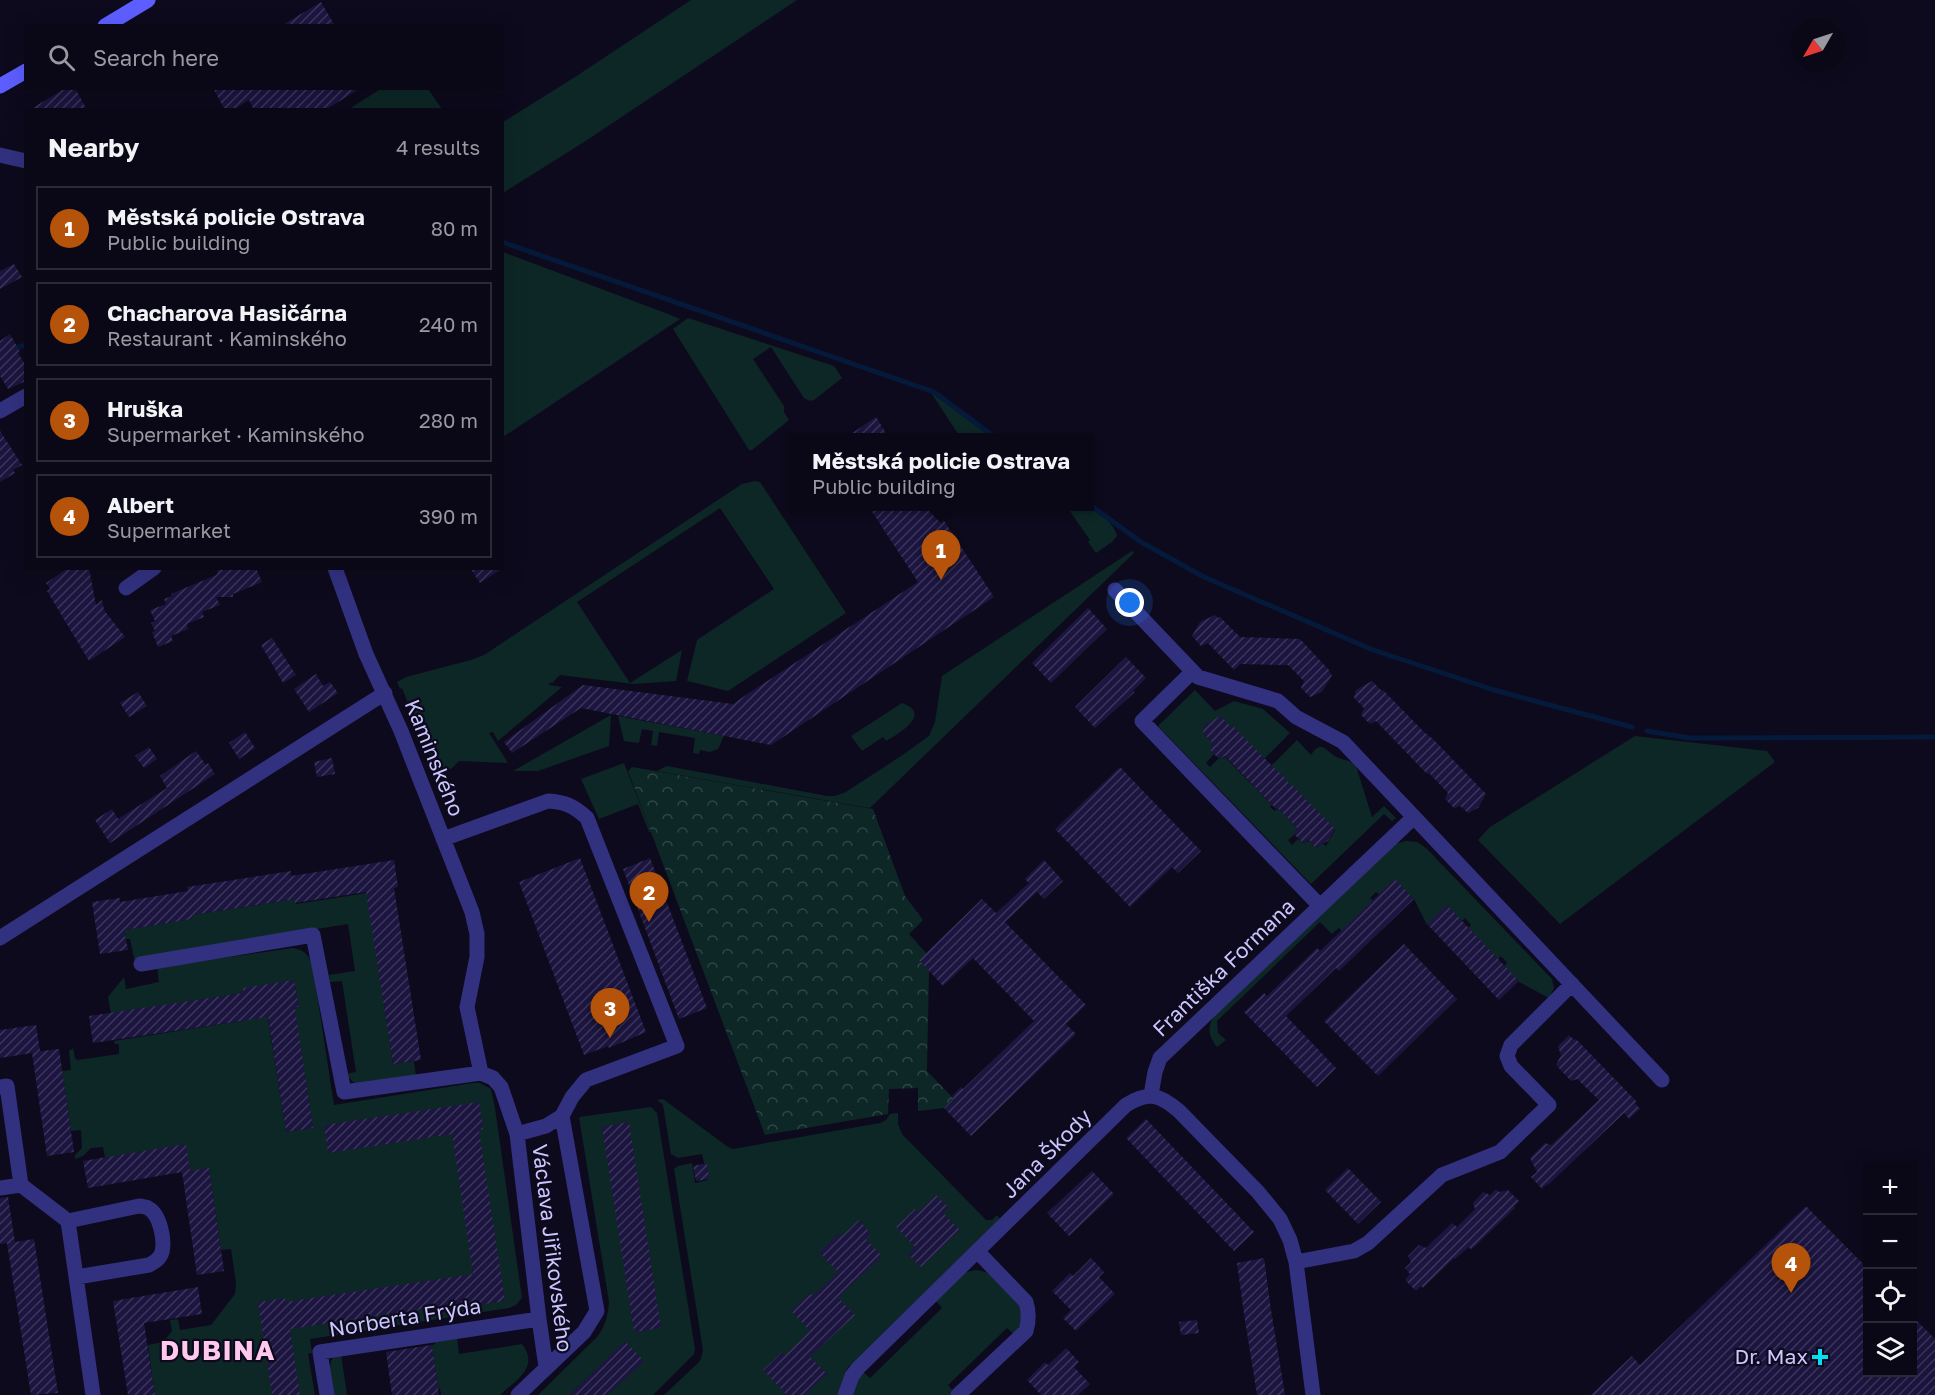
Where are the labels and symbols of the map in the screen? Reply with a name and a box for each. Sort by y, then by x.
north arrow [1791,18,1845,72]
pin: 1 [922,530,960,580]
your location [1115,588,1144,617]
street label: Kaminského [400,695,470,820]
pin: 2 [630,872,668,922]
street label: Františka Formana [1147,893,1300,1042]
pin: 3 [590,988,630,1038]
street label: Jana Škody [996,1103,1097,1203]
street label: Václava Jiřikovského [527,1142,579,1353]
pin: 4 [1772,1244,1810,1293]
street label: Norberta Frýda [327,1292,483,1342]
district label: DUBINA [160,1334,276,1366]
place label: Dr. Max [1735,1343,1808,1369]
marker: Dr. Max [1813,1350,1827,1364]

